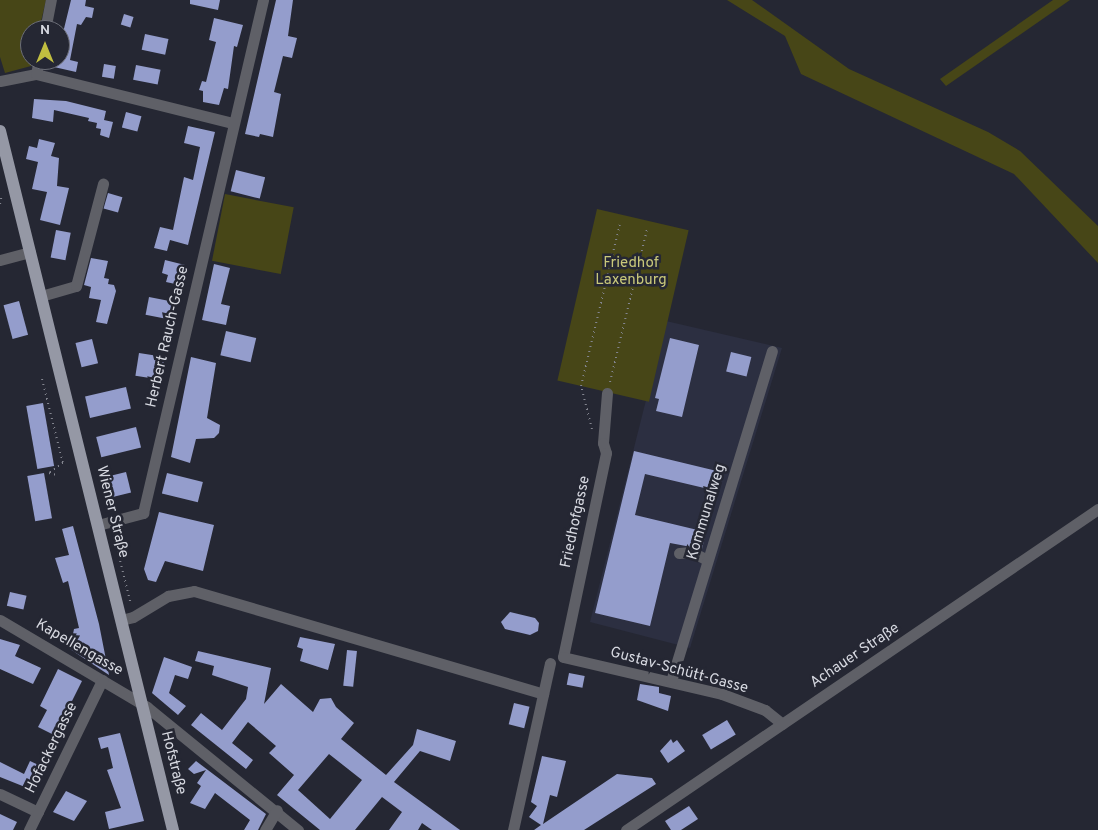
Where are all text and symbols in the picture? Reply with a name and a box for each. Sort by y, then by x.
north arrow [20,20,70,70]
text: N [40,22,50,39]
park label: Friedhof Laxenburg [595,254,667,289]
street label: Herbert Rauch-Gasse [143,264,193,410]
street label: Kommunalweg [684,462,730,562]
street label: Wiener Straße [92,464,132,560]
street label: Friedhofgasse [557,474,595,570]
street label: Kapellengasse [32,616,126,680]
street label: Achauer Straße [807,620,903,692]
street label: Gustav-Schütt-Gasse [608,644,750,698]
street label: Hofackergasse [22,700,82,796]
street label: Hofstraße [156,729,190,797]

